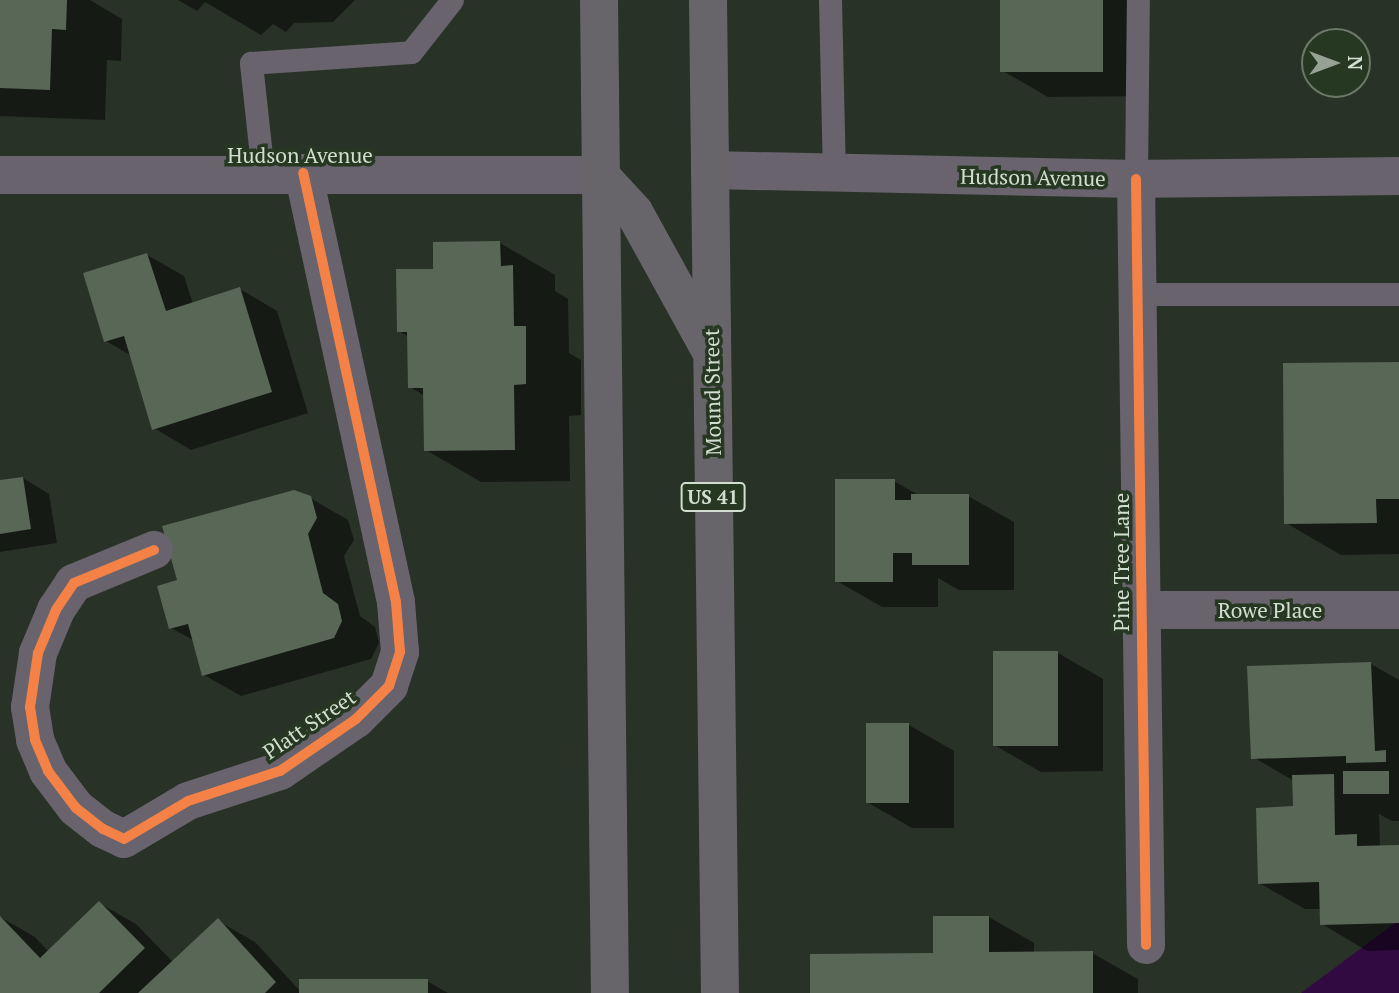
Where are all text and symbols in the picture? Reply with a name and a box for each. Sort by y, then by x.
north arrow [1301,28,1371,98]
text: N [1343,56,1368,70]
street label: Hudson Avenue [227,142,373,168]
street label: Hudson Avenue [960,163,1106,191]
street label: Mound Street [698,328,726,456]
road number: US 41 [680,482,746,512]
street label: Pine Tree Lane [1108,493,1134,631]
street label: Rowe Place [1218,597,1322,623]
street label: Platt Street [258,684,360,764]

